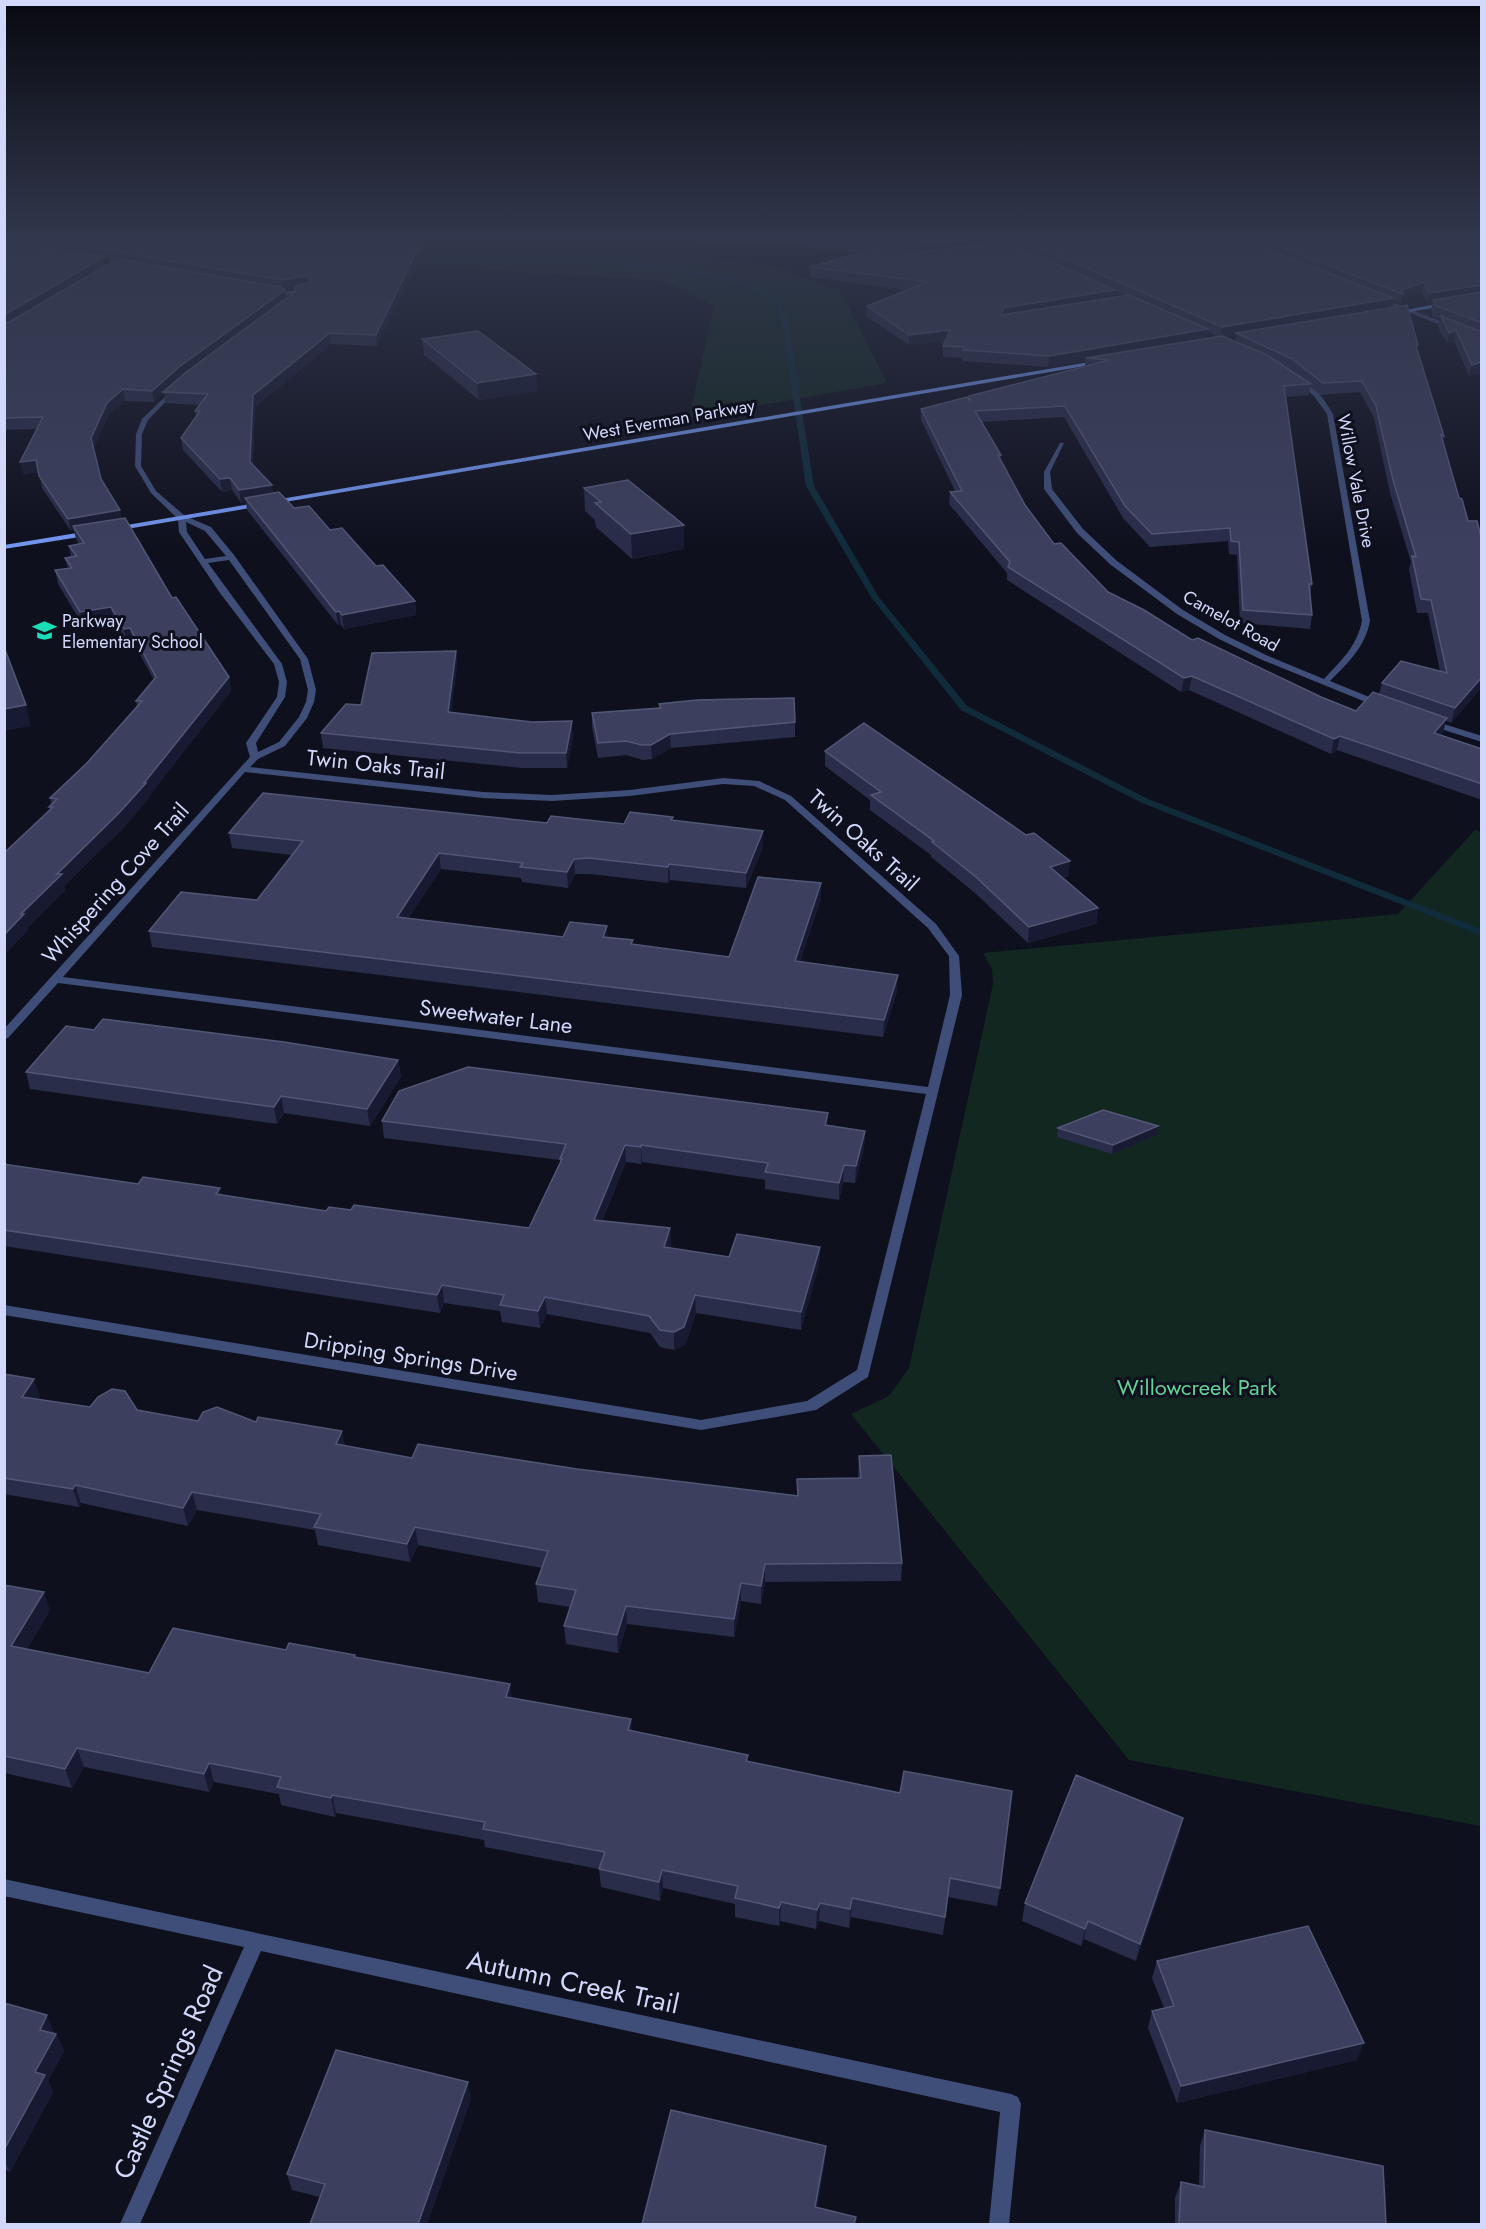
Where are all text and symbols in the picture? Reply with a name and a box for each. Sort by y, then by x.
street label: West Everman Parkway [581,392,757,448]
street label: Willow Vale Drive [1330,412,1382,550]
street label: Camelot Road [1178,584,1284,658]
place label: Parkway Elementary School [62,608,203,655]
school or university icon: Parkway Elementary School [31,618,57,644]
street label: Twin Oaks Trail [305,741,447,787]
street label: Twin Oaks Trail [802,782,926,898]
street label: Whispering Cove Trail [34,795,196,971]
street label: Sweetwater Lane [417,991,575,1041]
street label: Dripping Springs Drive [302,1323,520,1389]
park label: Willowcreek Park [1117,1371,1277,1403]
street label: Autumn Creek Trail [463,1940,683,2024]
street label: Castle Springs Road [103,1959,233,2185]

